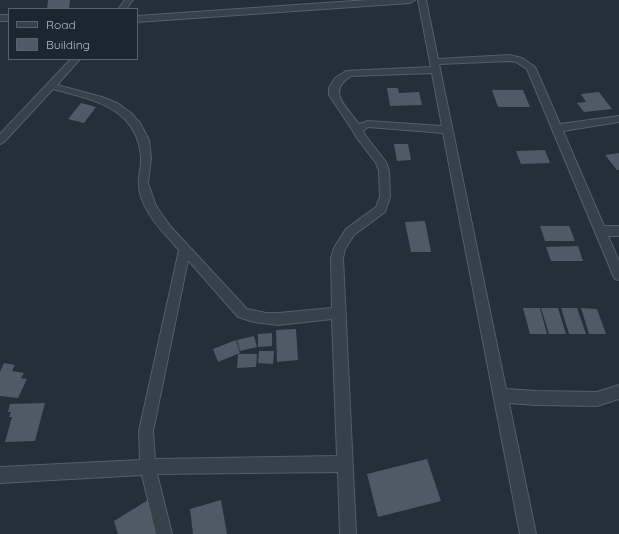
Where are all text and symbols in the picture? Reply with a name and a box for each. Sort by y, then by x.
legend [8,8,138,60]
text: Road [46,17,76,32]
text: Building [46,37,90,52]

